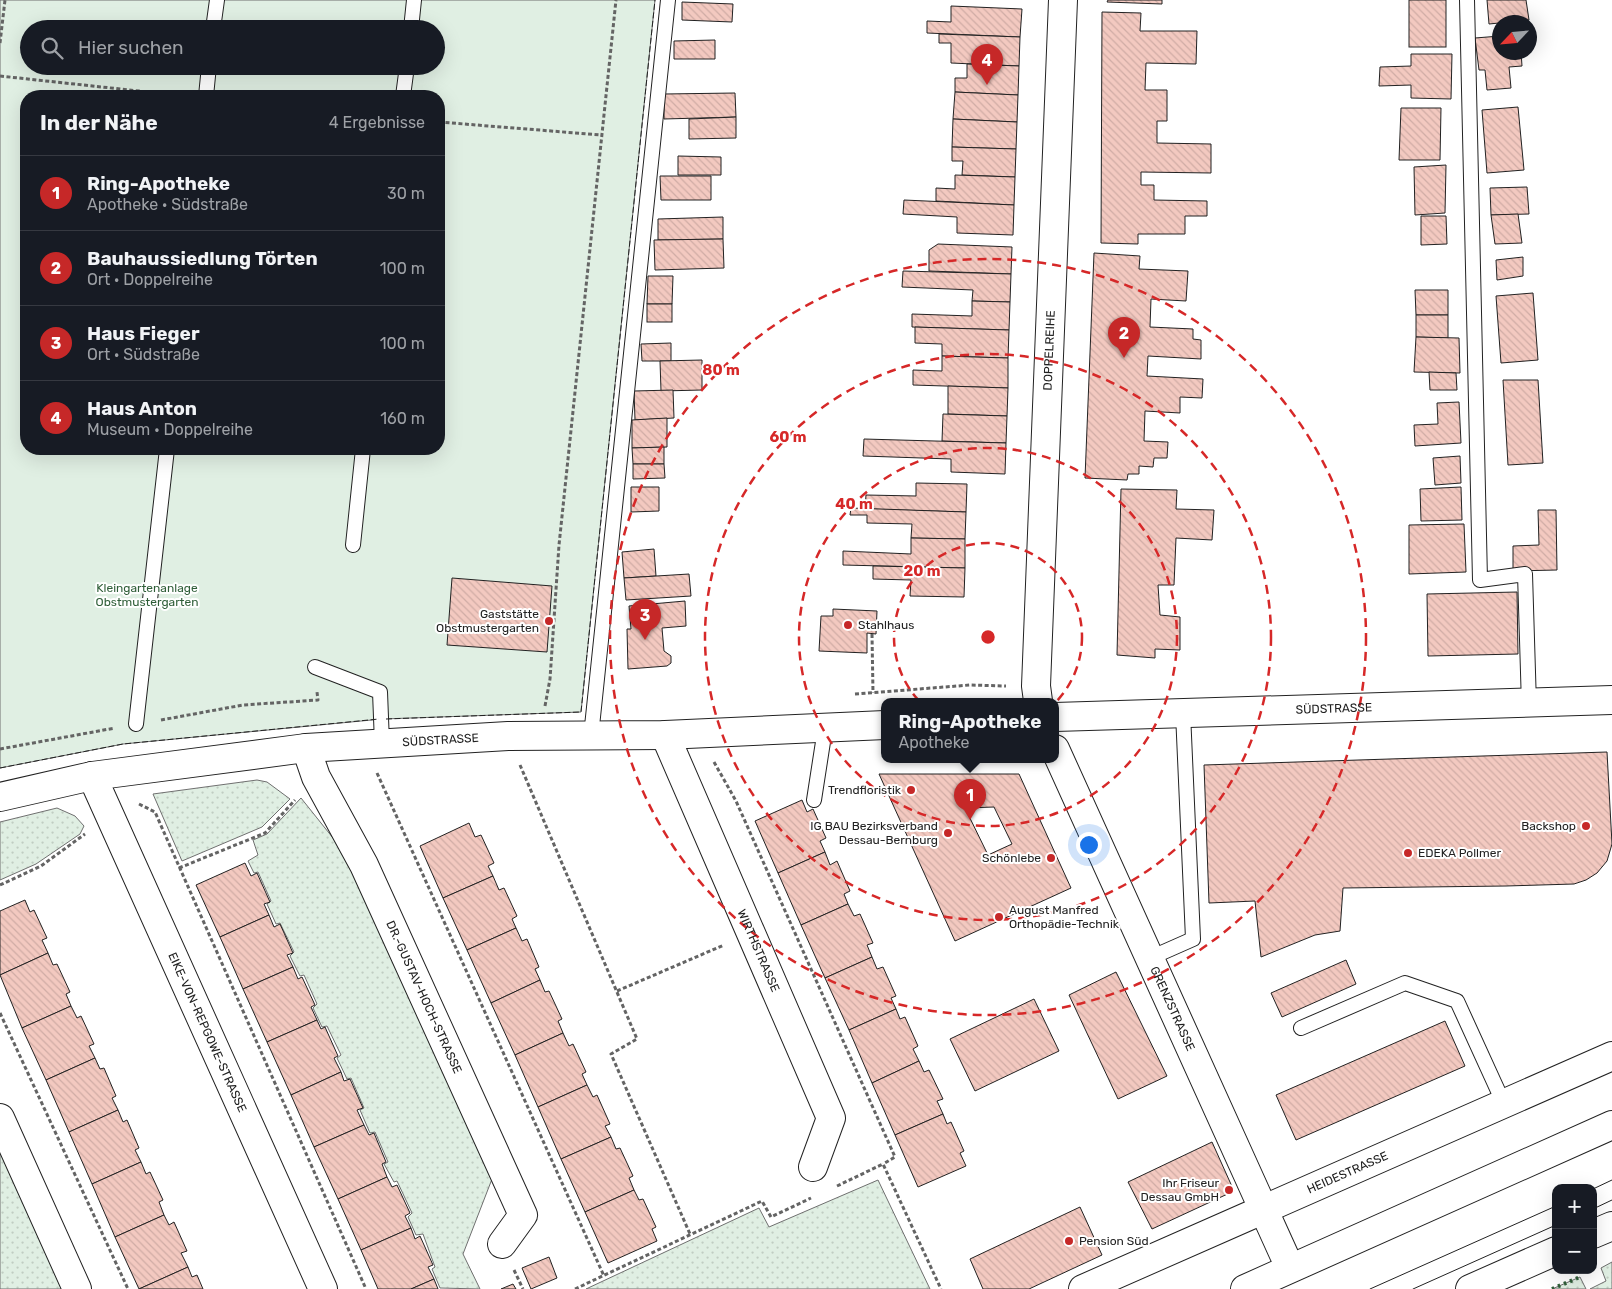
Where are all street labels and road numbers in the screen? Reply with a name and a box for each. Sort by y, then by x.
street label: DOPPELREIHE [1041,310,1058,391]
street label: SÜDSTRASSE [1295,700,1372,717]
street label: SÜDSTRASSE [402,731,479,749]
street label: WIRTHSTRASSE [734,907,782,994]
street label: DR.-GUSTAV-HOCH-STRASSE [383,919,465,1076]
street label: EIKE-VON-REPGOWE-STRASSE [165,950,249,1114]
street label: GRENZSTRASSE [1147,964,1198,1053]
street label: HEIDESTRASSE [1305,1149,1390,1196]

